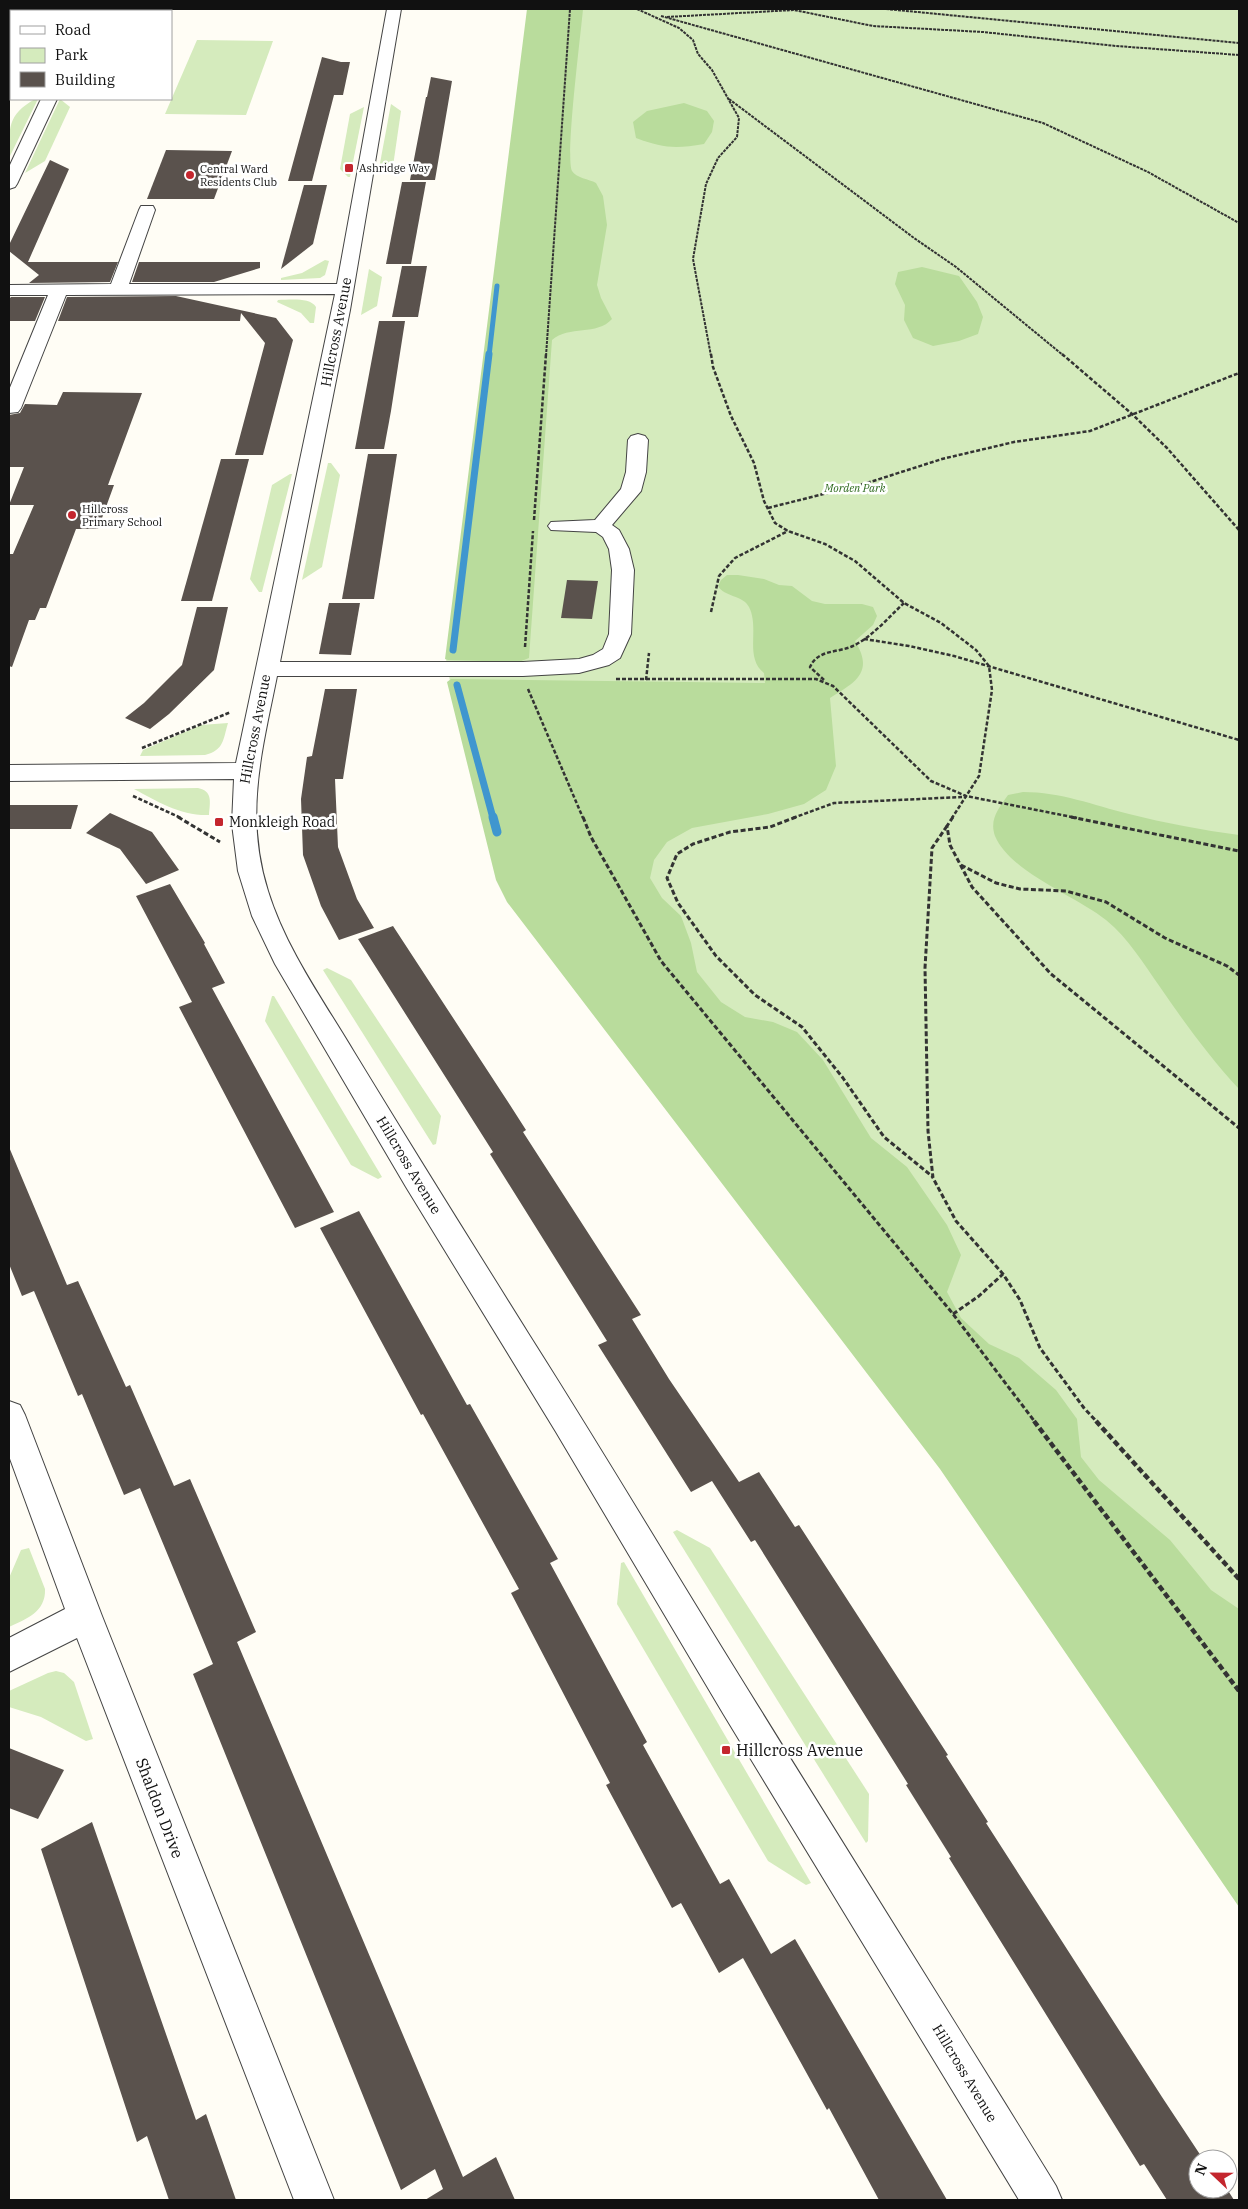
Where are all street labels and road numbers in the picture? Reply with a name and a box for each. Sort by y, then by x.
street label: Hillcross Avenue [317,276,355,388]
street label: Hillcross Avenue [236,673,274,785]
street label: Hillcross Avenue [373,1113,445,1217]
street label: Shaldon Drive [132,1755,188,1861]
street label: Hillcross Avenue [929,2021,1001,2125]

